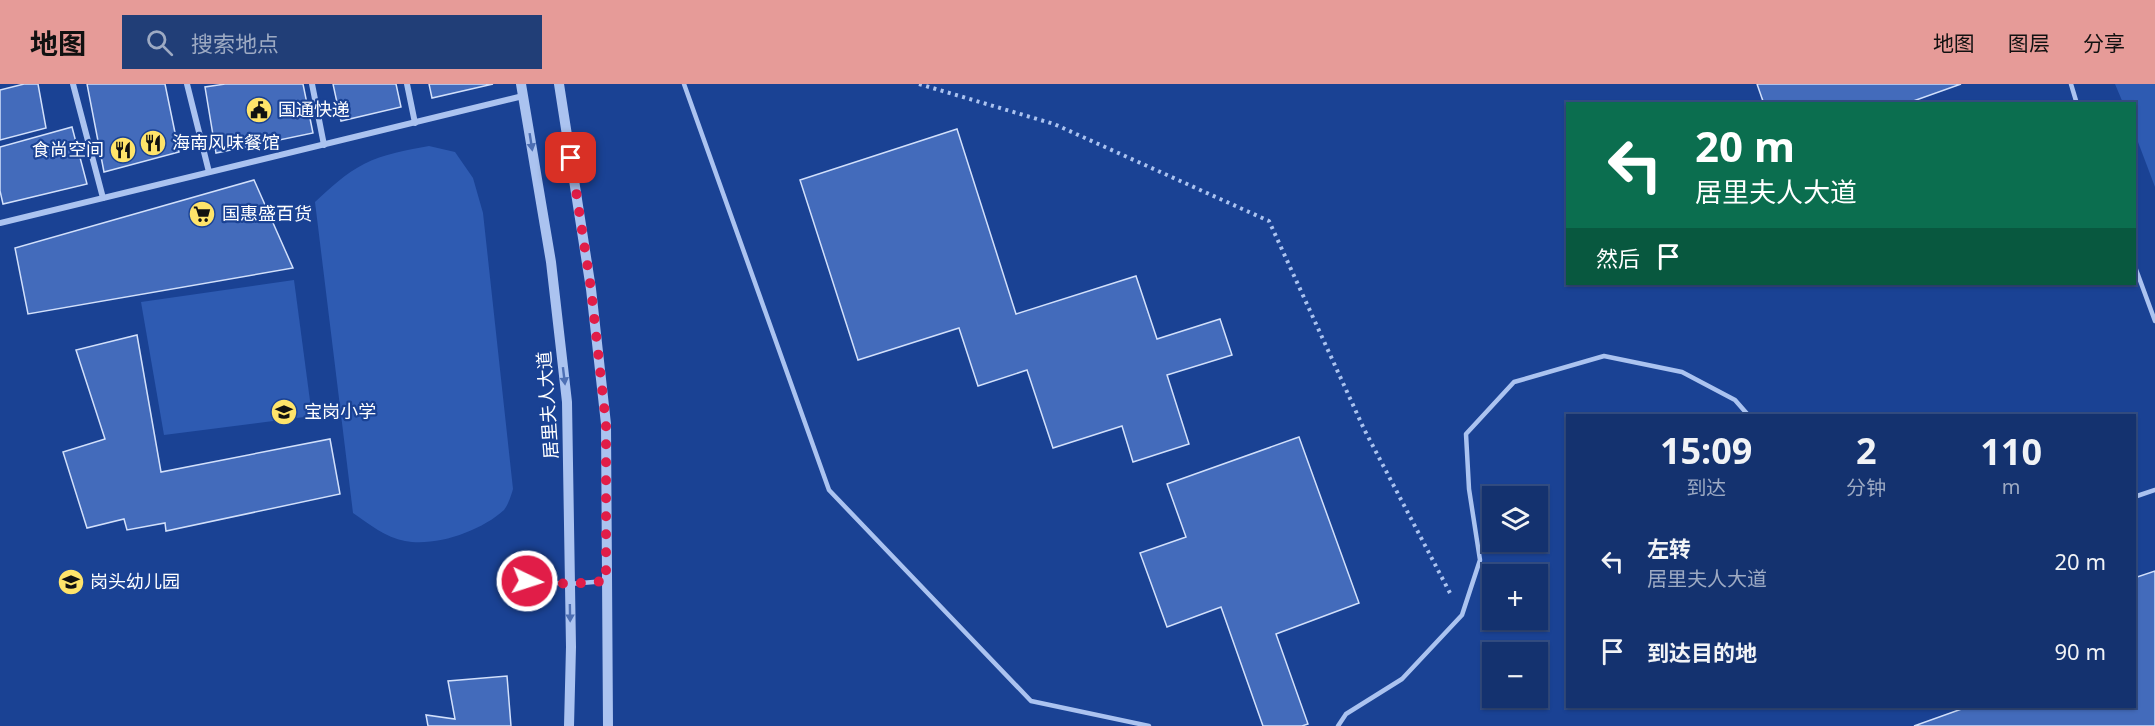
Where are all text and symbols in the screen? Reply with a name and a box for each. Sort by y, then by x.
search box [122,15,542,69]
text: 地图 [30,24,86,62]
icon: search [143,26,176,59]
text: 搜索地点 [191,28,279,58]
text: 地图 [1933,29,1975,57]
text: 图层 [2008,29,2050,57]
text: 分享 [2083,29,2125,57]
public building icon: 国通快递 [244,95,274,125]
place label: 国通快递 [278,97,350,121]
text: 20 m [1695,117,1795,174]
icon: left [1596,126,1674,204]
restaurant icon: 海南风味餐馆 [138,128,168,158]
place label: 海南风味餐馆 [172,130,280,154]
one-way arrow [527,132,536,151]
pin [545,132,596,183]
restaurant icon: 食尚空间 [108,135,138,165]
place label: 食尚空间 [32,137,104,161]
icon: arrive [554,141,587,174]
text: 居里夫人大道 [1695,173,1857,210]
supermarket icon: 国惠盛百货 [187,199,217,229]
place label: 国惠盛百货 [222,201,312,225]
icon: arrive [1652,240,1685,273]
text: 然后 [1596,243,1640,273]
street label: 居里夫人大道 [531,350,563,460]
one-way arrow [559,367,569,386]
school or university icon: 宝岗小学 [269,397,299,427]
place label: 宝岗小学 [304,399,376,423]
text: 15:09 [1660,426,1752,475]
text: 2 [1856,426,1877,475]
text: 110 [1980,427,2042,476]
text: m [2002,473,2020,500]
text: 到达 [1686,474,1726,501]
text: 分钟 [1846,474,1886,501]
map controls [1482,486,1548,708]
button: layers [1482,486,1548,552]
text: 左转 [1647,533,1691,563]
icon: left [1596,545,1629,578]
text: 20 m [2055,546,2106,576]
position arrow [495,549,559,613]
button: + [1482,564,1548,630]
text: 居里夫人大道 [1647,565,1767,592]
school or university icon: 岗头幼儿园 [56,567,86,597]
place label: 岗头幼儿园 [90,569,180,593]
one-way arrow [565,604,575,623]
icon: arrive [1596,635,1629,668]
text: 90 m [2055,636,2106,666]
text: 到达目的地 [1647,637,1757,667]
button: − [1482,642,1548,708]

